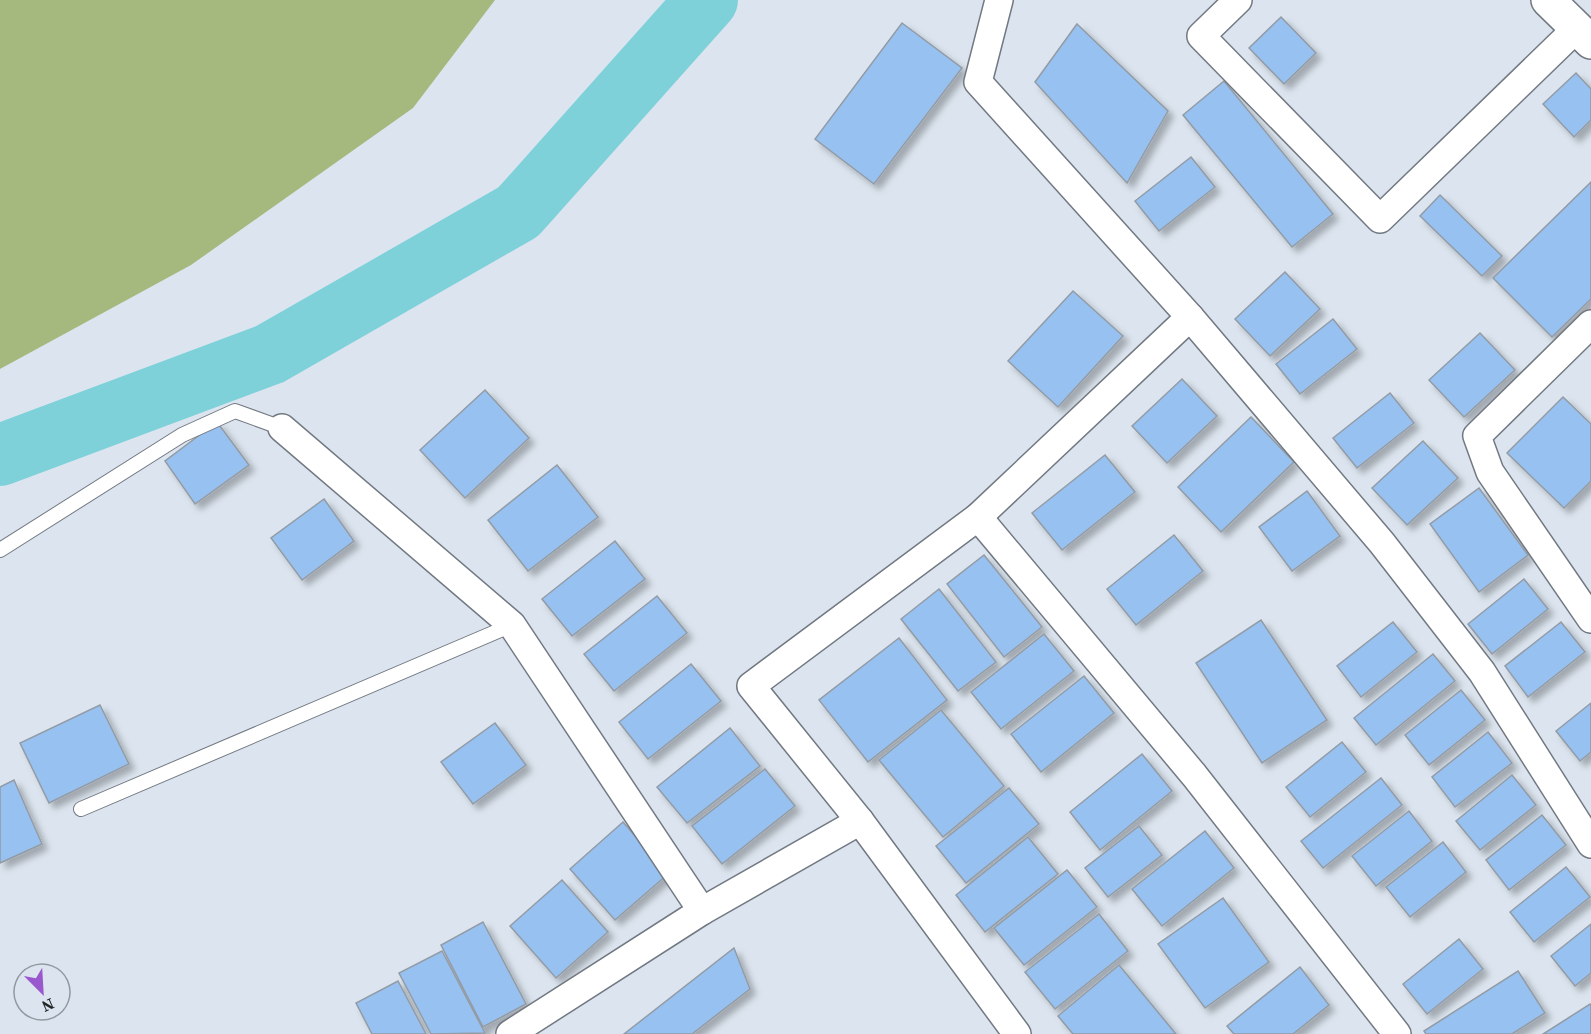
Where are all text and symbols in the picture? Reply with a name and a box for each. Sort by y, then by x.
north arrow [12,962,72,1022]
text: N [38,993,58,1018]

